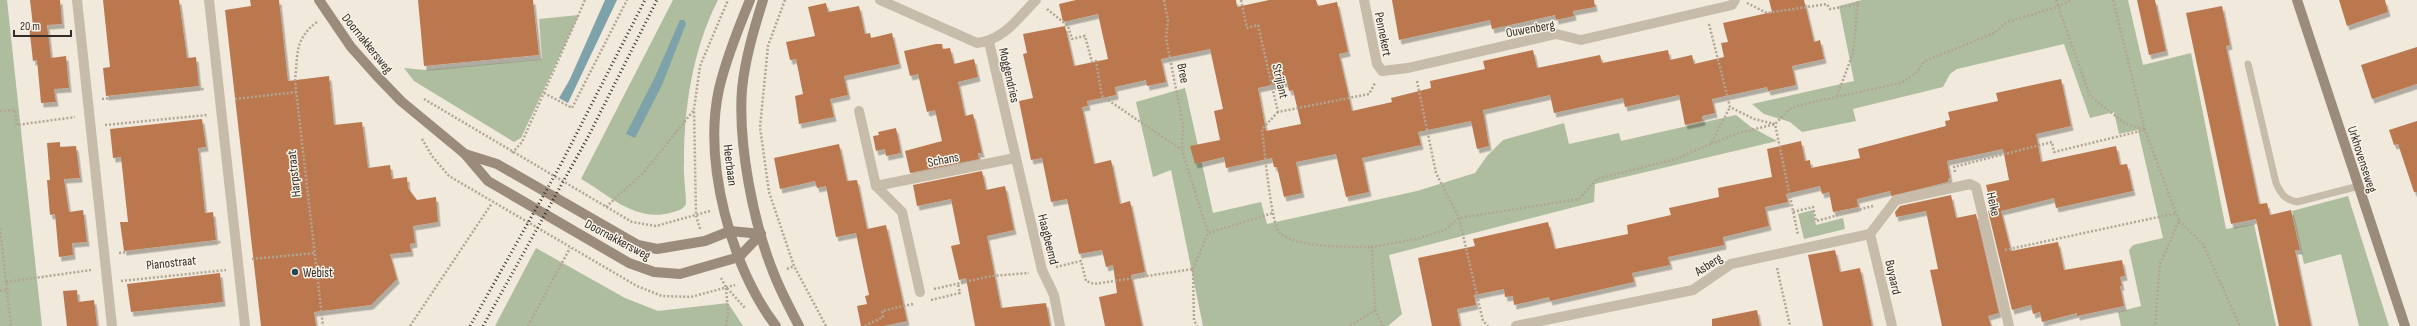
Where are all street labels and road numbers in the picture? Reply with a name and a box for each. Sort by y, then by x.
street label: Doornakkersweg [338,10,396,77]
street label: Pennekert [1371,11,1395,58]
street label: Ouwenberg [1505,17,1556,41]
street label: Moggendries [995,46,1023,104]
street label: Bree [1173,62,1193,84]
street label: Strijlant [1268,62,1292,100]
street label: Urkhovenseweg [2344,124,2380,195]
street label: Heerbaan [720,143,740,187]
street label: Schans [926,149,961,171]
street label: Harpstraat [284,150,304,198]
street label: Heike [1983,191,2004,218]
street label: Haagbeemd [1034,212,1062,266]
street label: Doornakkersweg [582,216,653,264]
street label: Asberg [1691,250,1725,280]
street label: Pianostraat [145,252,197,274]
street label: Buyaard [1881,258,1905,296]

